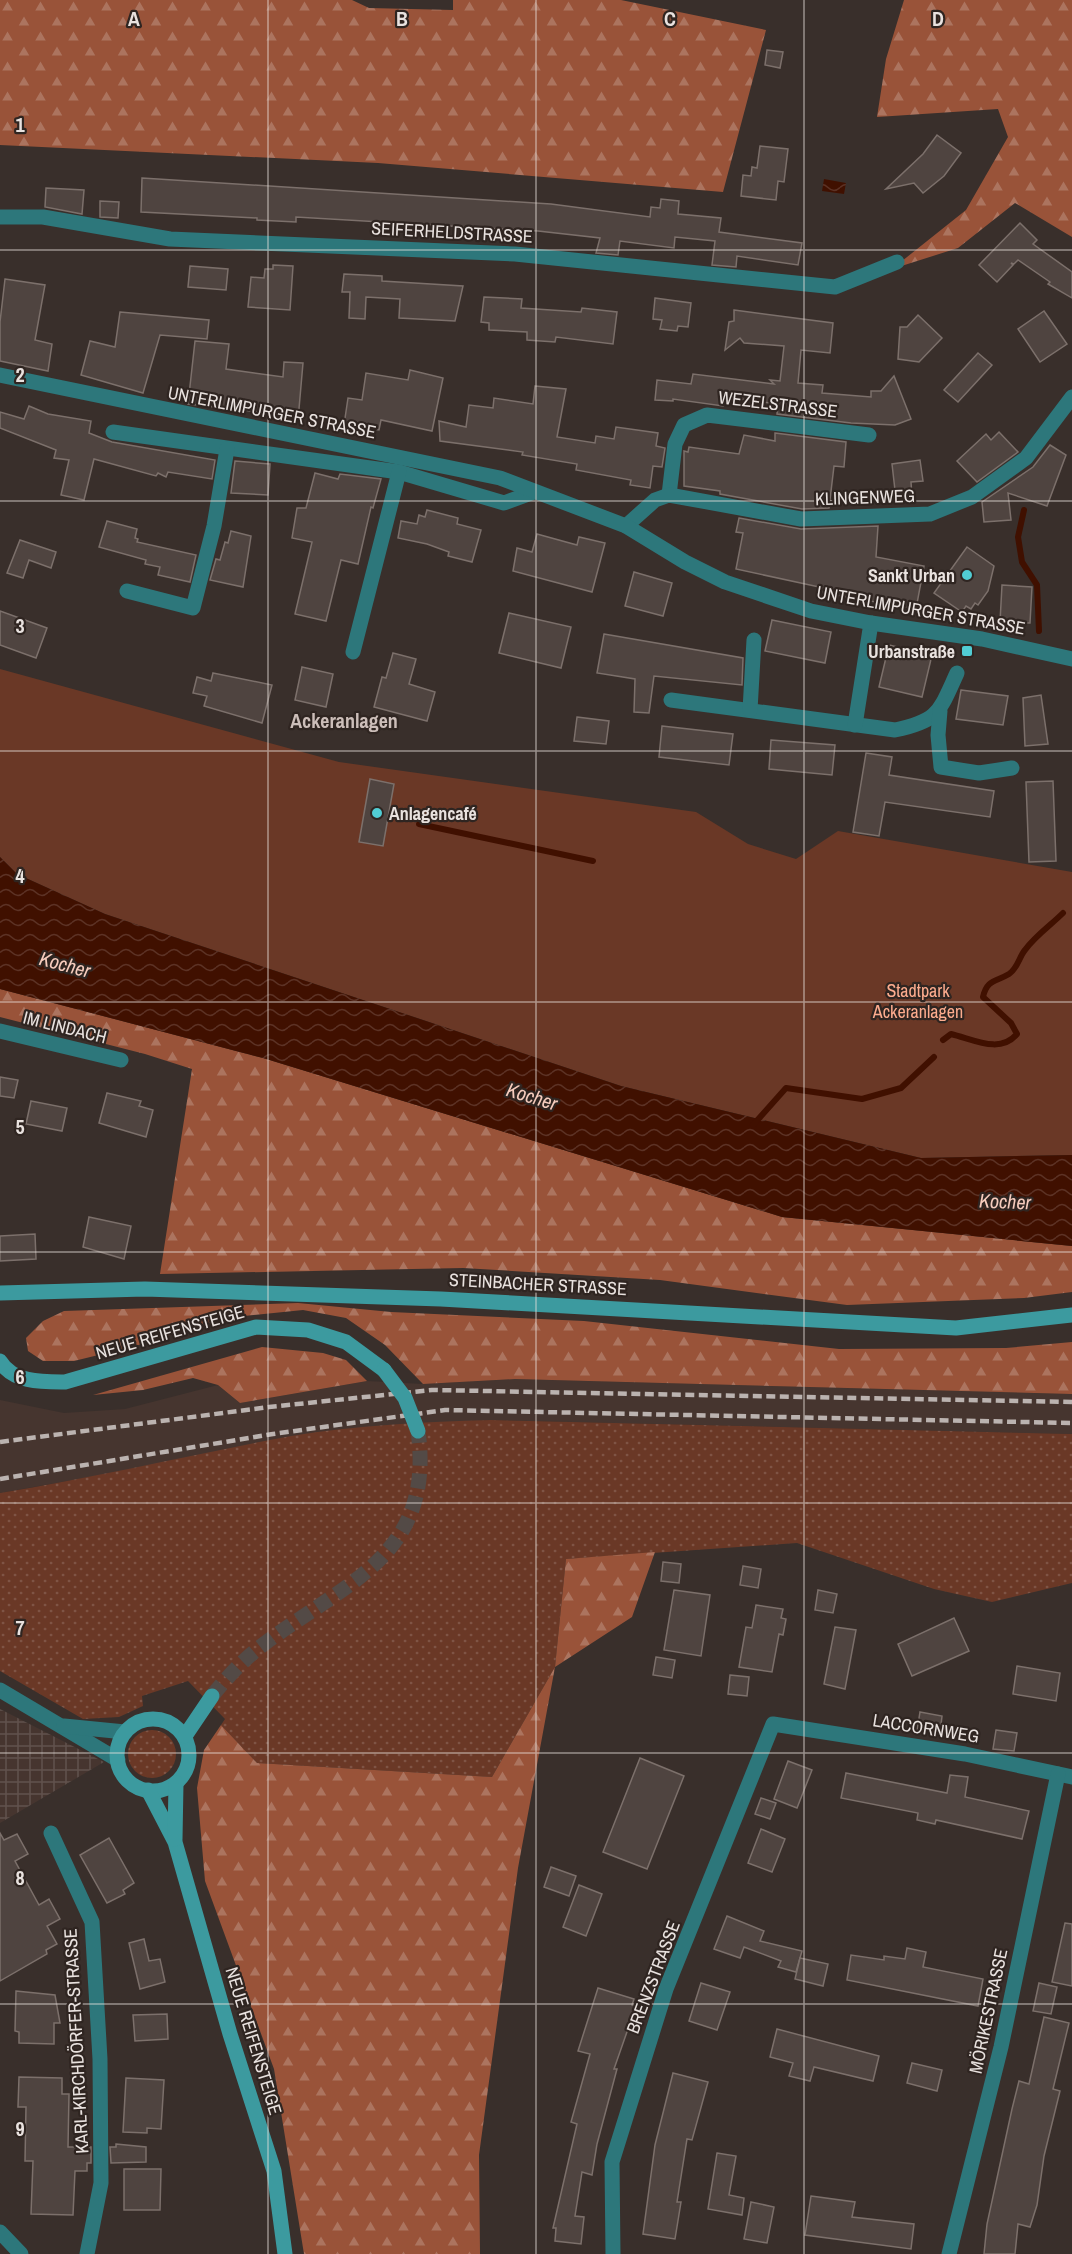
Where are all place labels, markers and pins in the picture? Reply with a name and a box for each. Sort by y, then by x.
place label: Sankt Urban [868,563,955,588]
marker: Sankt Urban [960,568,974,582]
place label: Urbanstraße [868,639,955,664]
marker: Urbanstraße [960,644,974,658]
place label: Anlagencafé [389,801,477,826]
marker: Anlagencafé [370,806,384,820]

